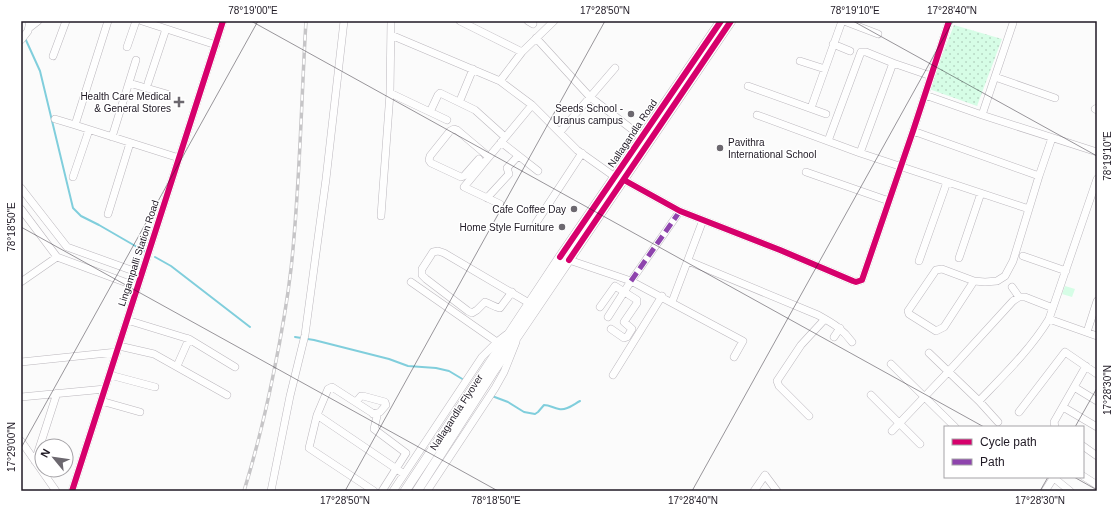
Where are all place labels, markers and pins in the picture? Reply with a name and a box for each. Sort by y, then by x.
place label: Health Care Medical & General Stores [80,91,171,114]
marker: Health Care Medical & General Stores [174,97,184,107]
place label: Seeds School - Uranus campus [553,103,623,126]
marker: Seeds School - Uranus campus [626,109,636,119]
place label: Pavithra International School [728,137,816,160]
marker: Pavithra International School [715,143,725,153]
place label: Cafe Coffee Day [492,204,566,215]
marker: Cafe Coffee Day [569,204,579,214]
place label: Home Style Furniture [460,222,554,233]
marker: Home Style Furniture [557,222,567,232]

